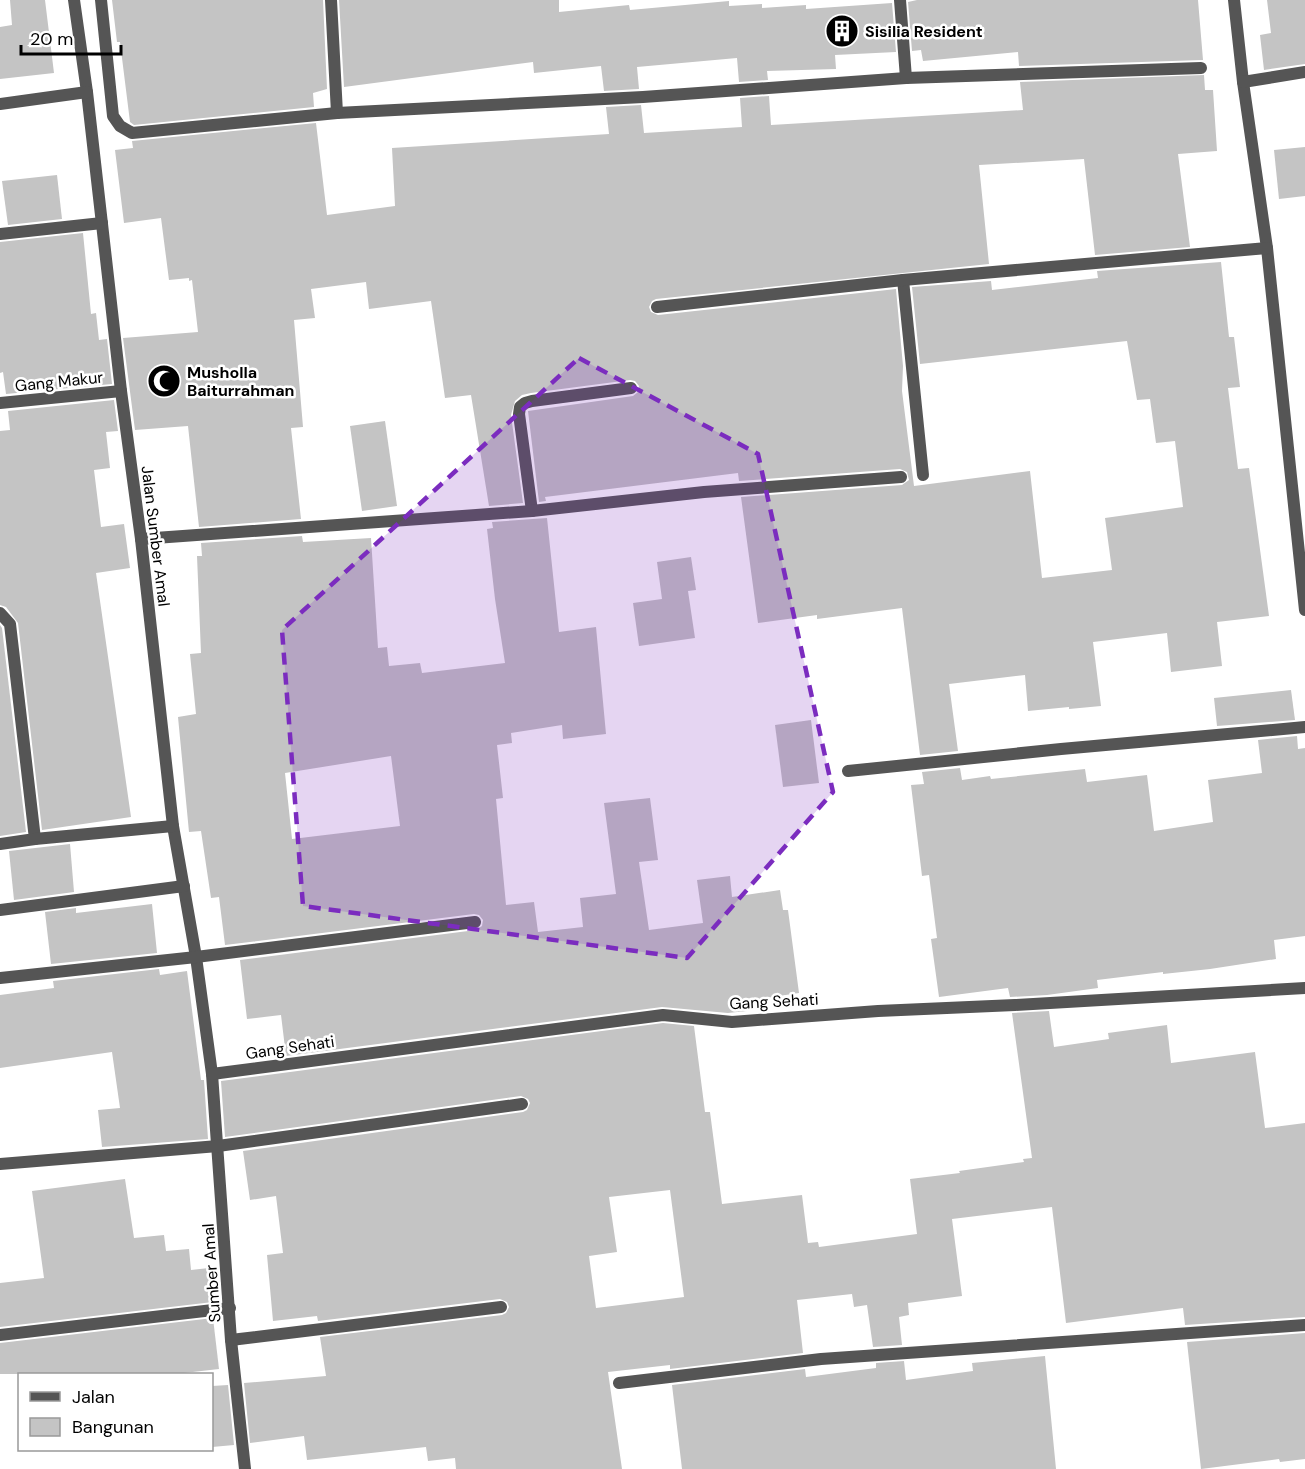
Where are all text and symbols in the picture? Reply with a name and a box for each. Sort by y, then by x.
building icon: Sisilia Resident [824,13,860,49]
scale bar [21,18,122,56]
place label: Sisilia Resident [865,21,983,42]
text: 20 m [30,27,73,51]
place label: Musholla Baiturrahman [187,362,294,401]
mosque icon: Musholla Baiturrahman [146,363,182,399]
street label: Gang Makur [14,366,104,397]
street label: Jalan Sumber Amal [136,465,175,608]
street label: Gang Sehati [729,989,819,1014]
street label: Gang Sehati [244,1031,336,1064]
street label: Sumber Amal [198,1223,225,1323]
legend [18,1373,213,1451]
text: Jalan [72,1385,115,1409]
text: Bangunan [72,1415,154,1439]

